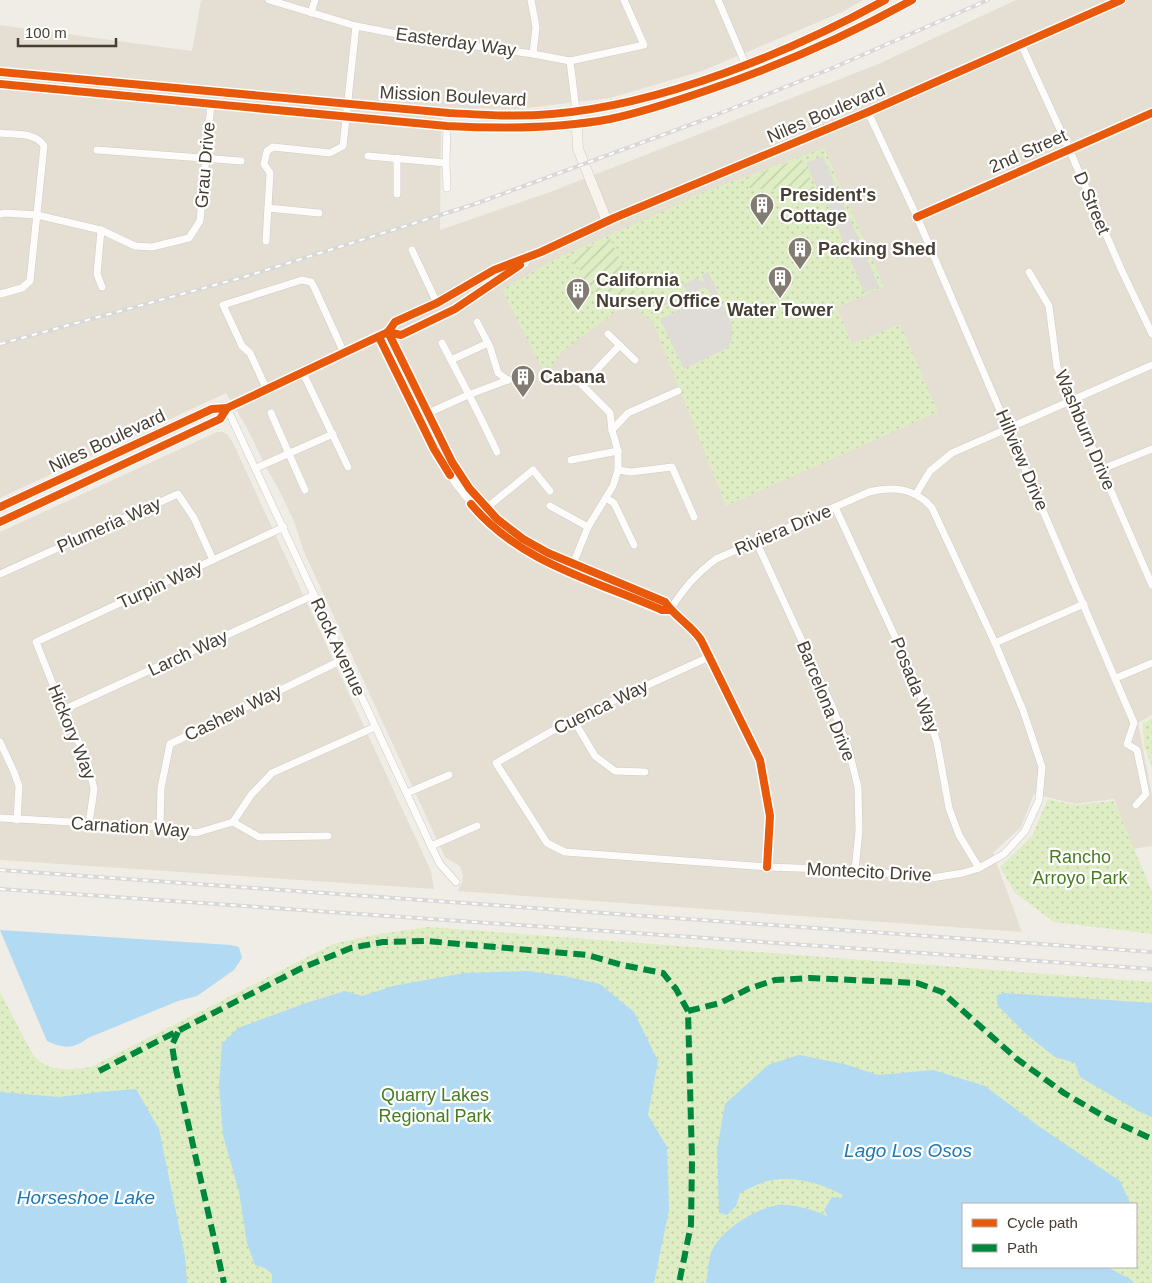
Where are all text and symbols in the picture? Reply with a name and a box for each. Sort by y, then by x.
scale bar [18,15,115,47]
text: 100 m [25,24,67,41]
street label: Easterday Way [395,24,517,60]
street label: Niles Boulevard [764,79,888,147]
street label: Mission Boulevard [379,82,527,110]
street label: Grau Drive [191,121,219,209]
street label: 2nd Street [986,125,1070,177]
street label: D Street [1070,169,1114,237]
place label: President's Cottage [780,185,876,226]
building icon: President's Cottage [749,192,775,226]
building icon: Packing Shed [787,236,813,270]
place label: Packing Shed [818,239,936,259]
building icon: Water Tower [767,265,793,299]
place label: California Nursery Office [596,270,720,311]
building icon: California Nursery Office [565,277,591,311]
place label: Water Tower [727,300,833,320]
building icon: Cabana [510,364,536,398]
place label: Cabana [540,367,606,387]
street label: Washburn Drive [1051,367,1119,493]
street label: Niles Boulevard [46,405,168,477]
street label: Hillview Drive [992,406,1052,514]
street label: Plumeria Way [54,493,164,557]
street label: Riviera Drive [732,501,834,559]
street label: Turpin Way [115,557,205,613]
street label: Rock Avenue [307,595,369,699]
street label: Larch Way [145,626,231,680]
street label: Posada Way [887,634,943,736]
street label: Barcelona Drive [793,638,859,764]
street label: Cuenca Way [551,676,651,738]
street label: Cashew Way [181,681,285,745]
street label: Hickory Way [44,682,100,782]
street label: Carnation Way [70,813,190,841]
park label: Rancho Arroyo Park [1032,847,1129,888]
street label: Montecito Drive [806,859,932,885]
park label: Quarry Lakes Regional Park [378,1085,493,1126]
water label: Lago Los Osos [844,1140,972,1161]
water label: Horseshoe Lake [17,1187,155,1208]
legend [962,1203,1137,1268]
text: Cycle path [1007,1214,1078,1231]
text: Path [1007,1239,1038,1256]

